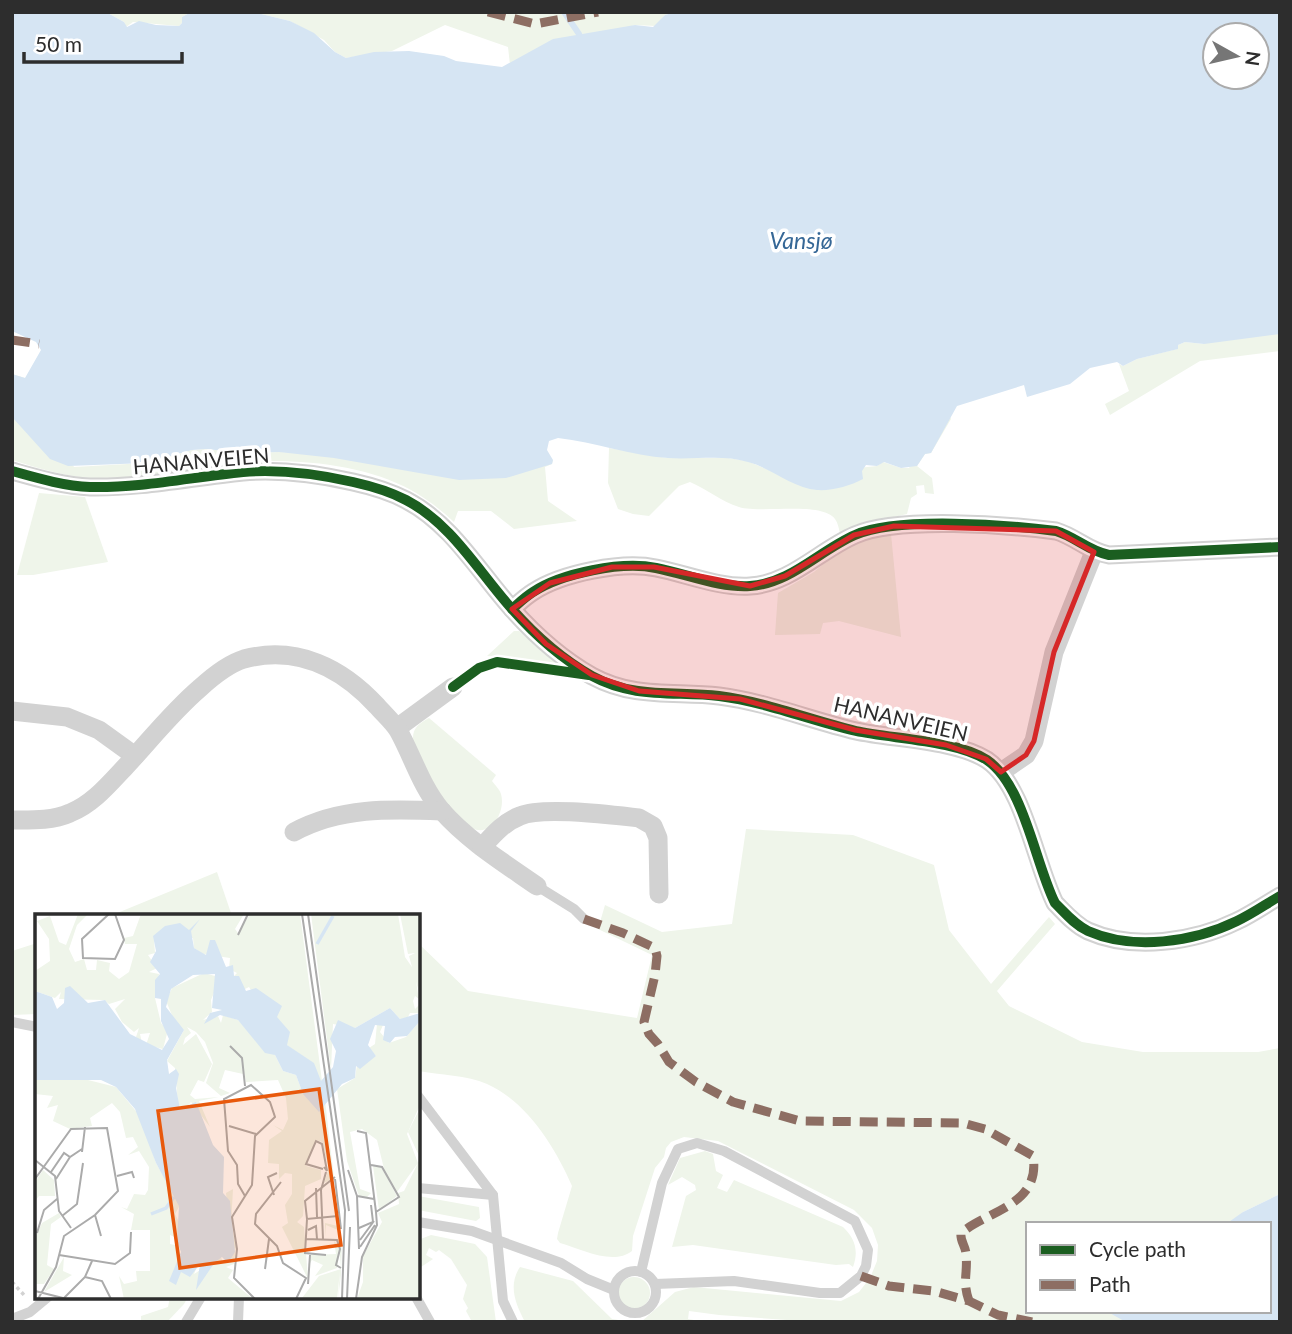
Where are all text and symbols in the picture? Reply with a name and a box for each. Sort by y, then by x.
scale bar [24,21,182,65]
north arrow [1201,21,1271,91]
text: 50 m [35,31,82,56]
text: N [1241,50,1266,67]
water label: Vansjø [769,226,833,254]
street label: HANANVEIEN [132,442,270,478]
street label: HANANVEIEN [831,690,971,746]
inset map [35,914,420,1299]
legend [1026,1222,1271,1313]
text: Cycle path [1089,1236,1186,1261]
text: Path [1089,1271,1131,1296]

